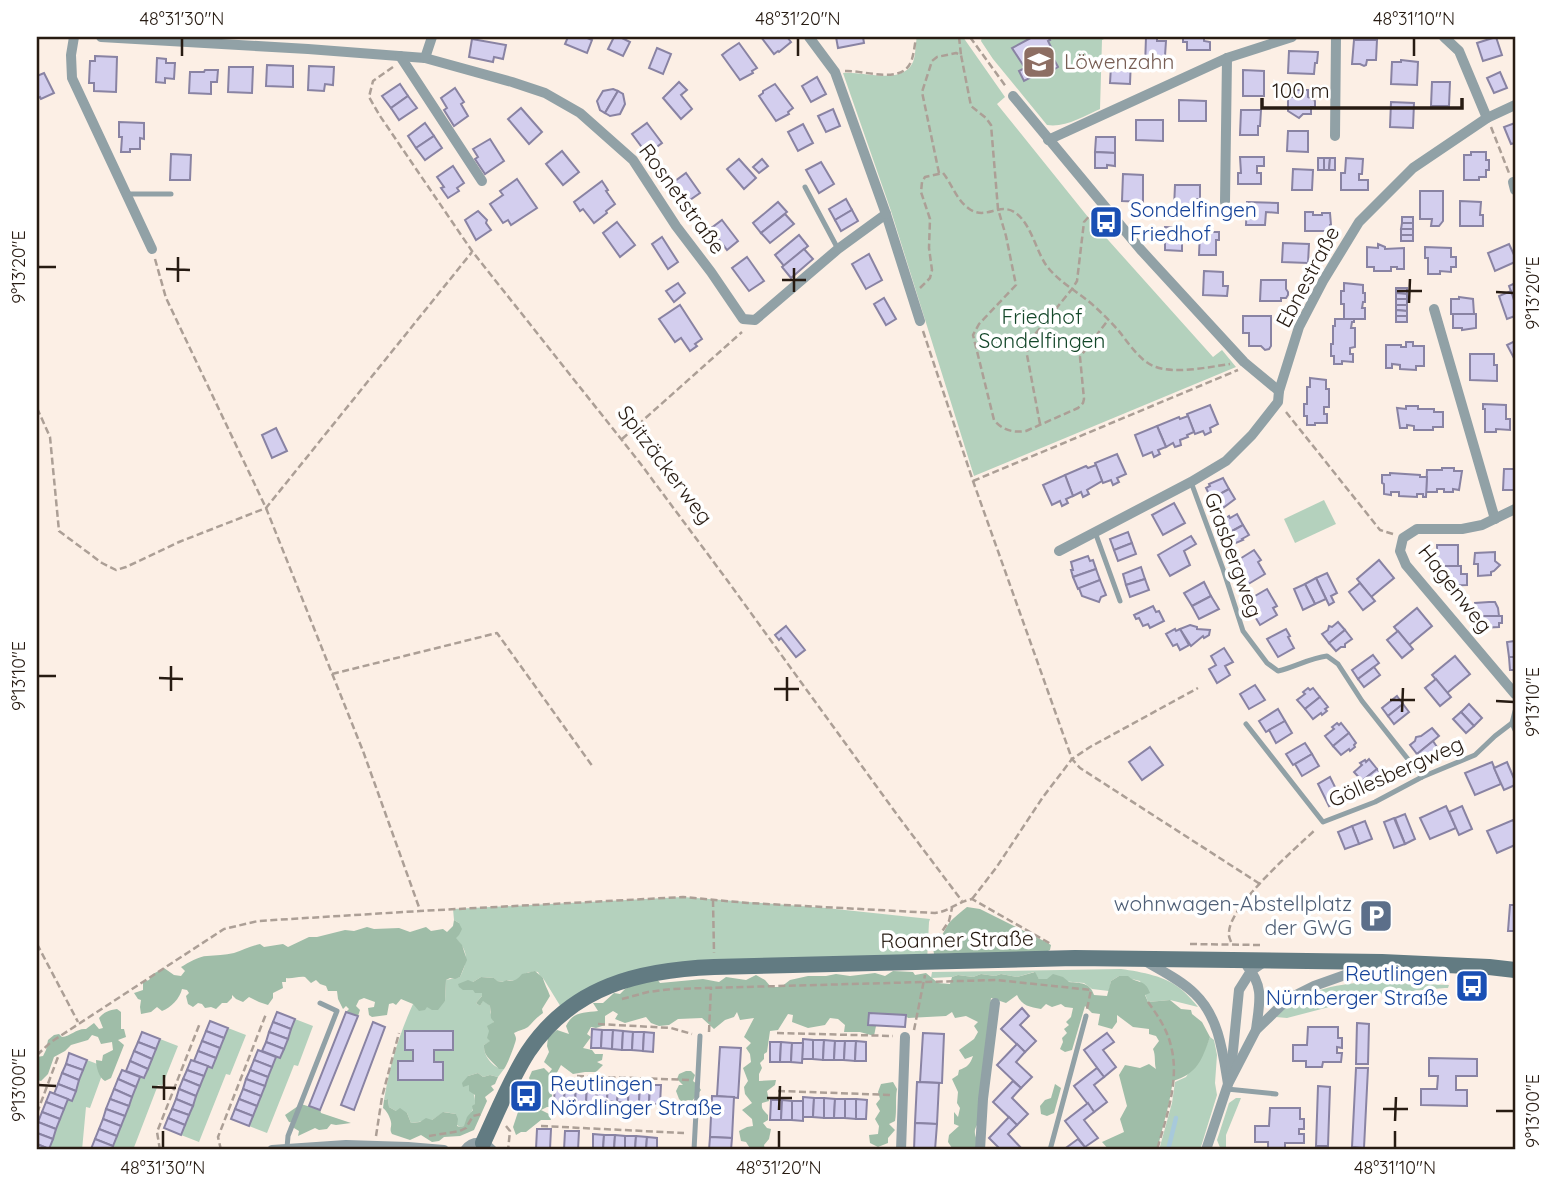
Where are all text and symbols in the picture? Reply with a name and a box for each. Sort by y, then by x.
text: 48°31'30"N [140,7,224,30]
text: 48°31'20"N [755,7,841,30]
text: 48°31'10"N [1373,7,1455,30]
school or university icon: Löwenzahn [1020,43,1058,81]
place label: Löwenzahn [1064,48,1175,74]
scale bar [1262,66,1461,110]
text: 100 m [1272,77,1330,103]
street label: Rosnetstraße [634,138,732,259]
place label: Sondelfingen Friedhof [1130,196,1257,246]
bus stop icon: Sondelfingen Friedhof [1087,203,1125,241]
street label: Ebnestraße [1270,222,1345,332]
text: 9°13'20"E [7,230,30,304]
text: 9°13'20"E [1521,256,1544,330]
park label: Friedhof Sondelfingen [979,303,1105,353]
street label: Spitzäckerweg [613,400,719,529]
street label: Grasbergweg [1199,489,1269,621]
street label: Hagenweg [1413,539,1498,638]
text: 9°13'10"E [7,641,30,711]
text: 9°13'10"E [1521,667,1544,737]
street label: Göllesbergweg [1324,730,1467,812]
place label: wohnwagen-Abstellplatz der GWG [1114,890,1352,940]
parking icon: wohnwagen-Abstellplatz der GWG [1357,897,1395,935]
street label: Roanner Straße [880,925,1034,953]
place label: Reutlingen Nürnberger Straße [1266,960,1448,1010]
bus stop icon: Reutlingen Nürnberger Straße [1453,967,1491,1005]
text: 9°13'00"E [7,1048,30,1122]
place label: Reutlingen Nördlinger Straße [550,1070,722,1120]
text: 9°13'00"E [1521,1074,1544,1148]
bus stop icon: Reutlingen Nördlinger Straße [507,1077,545,1115]
text: 48°31'30"N [121,1156,205,1179]
text: 48°31'20"N [736,1156,822,1179]
text: 48°31'10"N [1354,1156,1436,1179]

